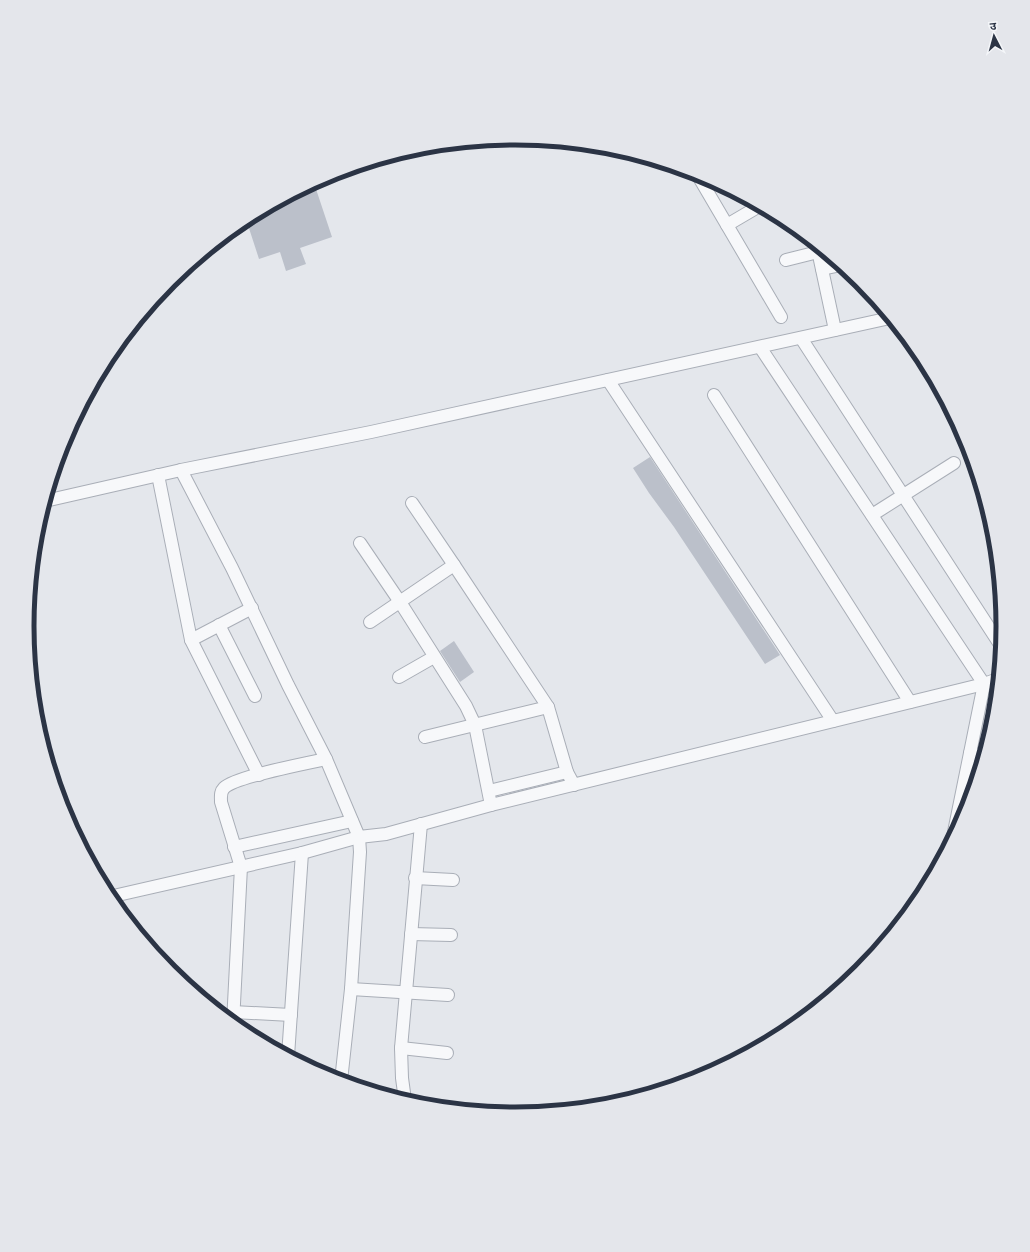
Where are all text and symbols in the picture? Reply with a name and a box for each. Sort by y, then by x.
north arrow [974,16,1014,56]
text: उ [989,19,997,32]

